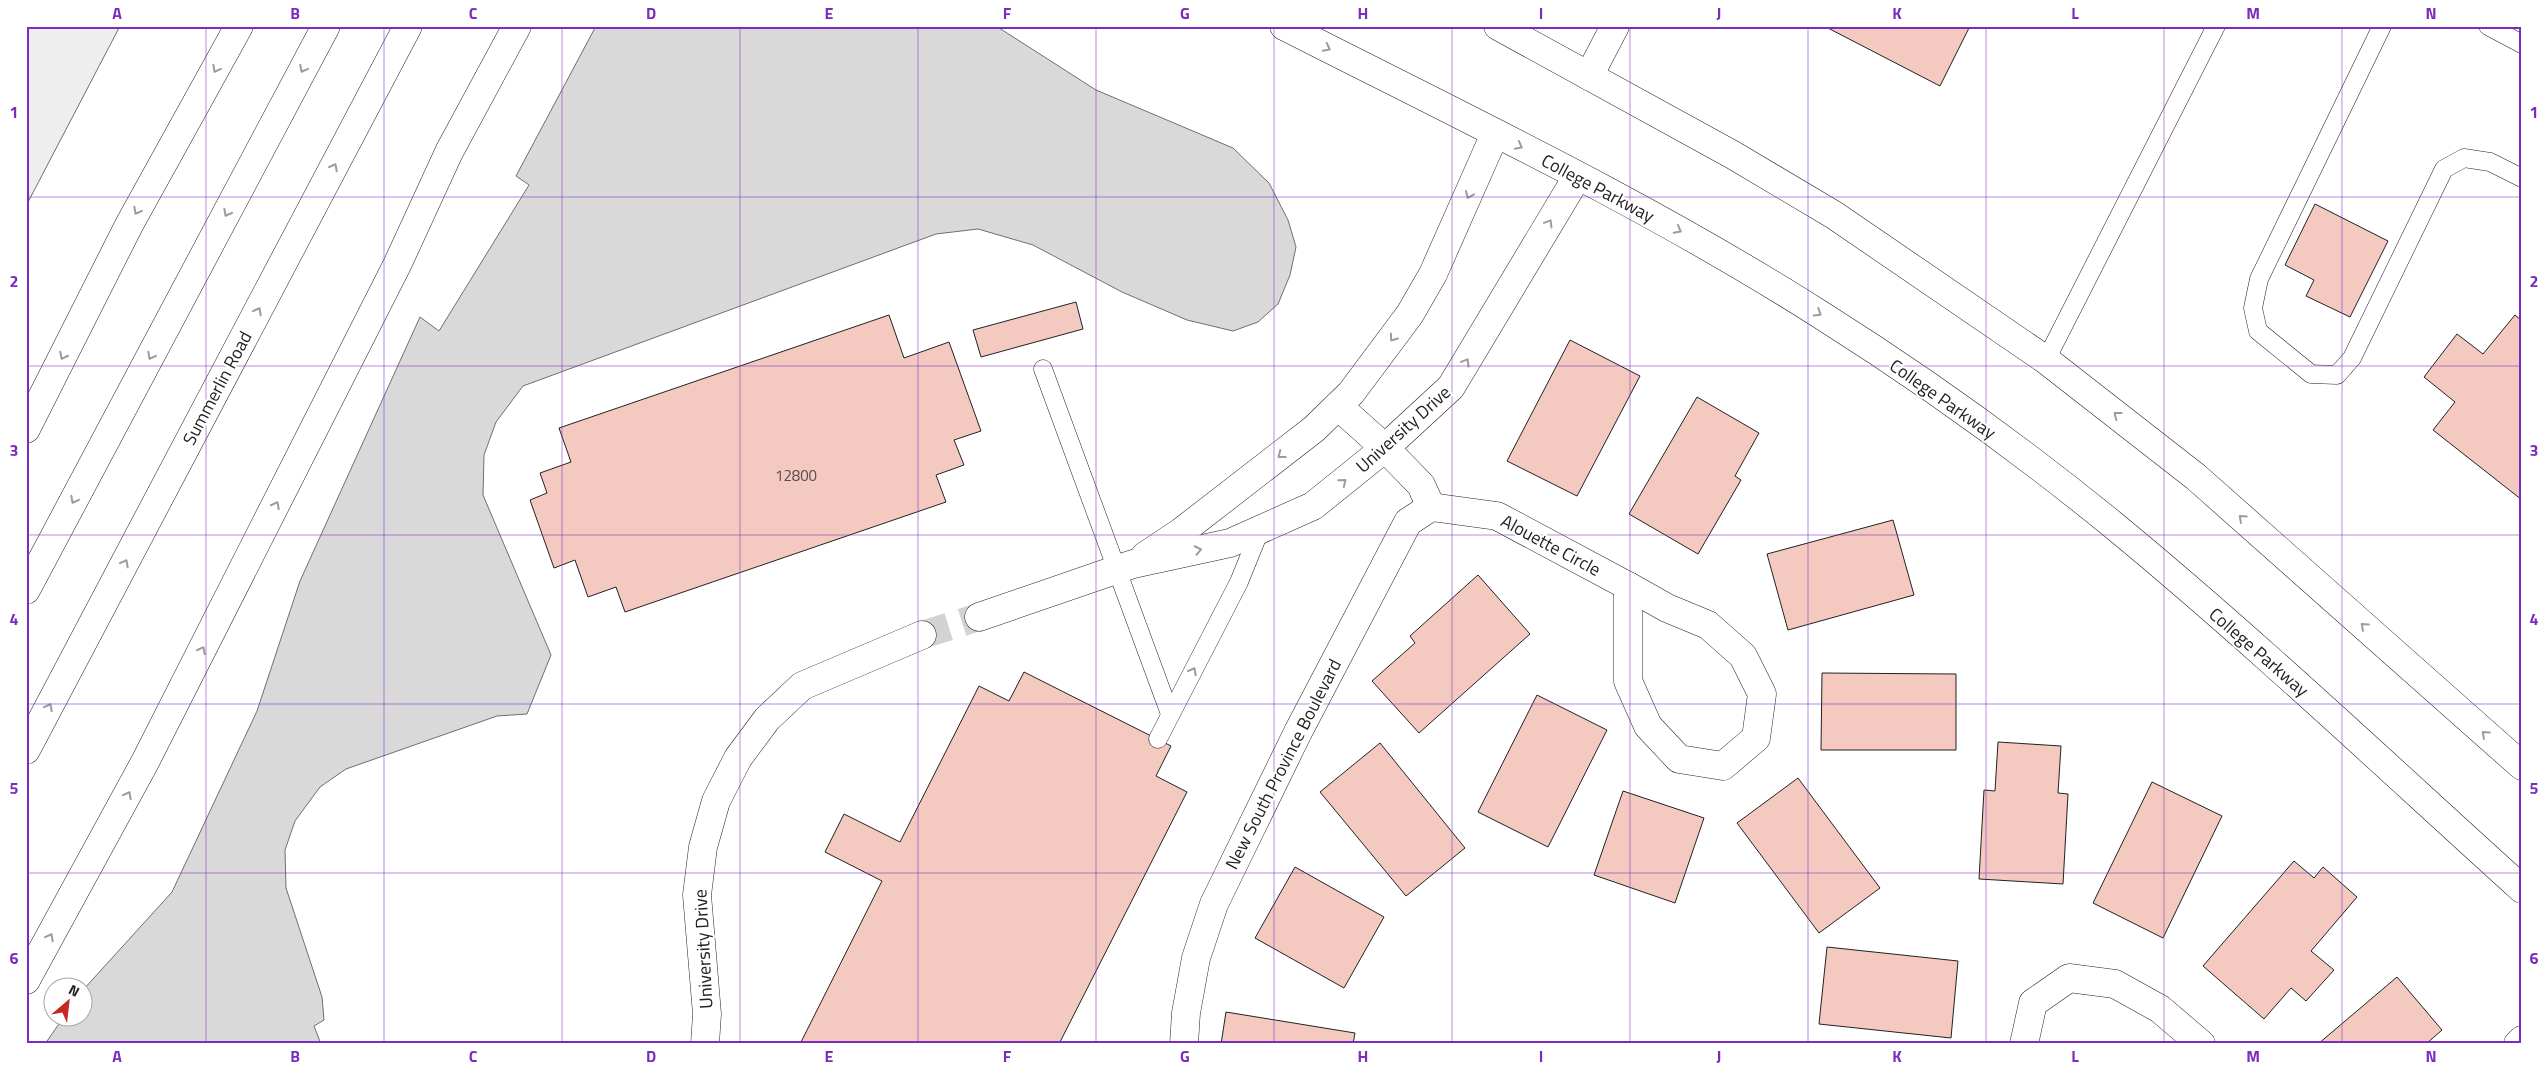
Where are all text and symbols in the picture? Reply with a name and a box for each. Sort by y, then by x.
text: A [112,1,122,25]
text: B [290,1,300,25]
text: C [469,1,478,25]
text: D [646,1,656,25]
text: E [825,1,834,25]
text: F [1003,1,1012,25]
text: G [1180,1,1190,25]
text: H [1358,1,1368,25]
text: I [1539,1,1543,25]
text: J [1717,1,1721,25]
text: K [1892,1,1902,25]
text: L [2071,1,2079,25]
text: M [2246,1,2260,25]
text: N [2425,1,2437,25]
one-way arrow [1322,42,1331,52]
one-way arrow [212,64,222,73]
one-way arrow [299,64,309,73]
text: 1 [10,100,18,124]
text: 1 [2530,100,2538,124]
one-way arrow [1513,140,1522,150]
street label: College Parkway [1537,147,1660,229]
one-way arrow [328,164,338,173]
one-way arrow [1465,190,1476,199]
one-way arrow [133,206,143,215]
one-way arrow [223,207,233,216]
one-way arrow [1542,219,1552,228]
one-way arrow [1673,224,1682,234]
text: 2 [10,269,18,293]
text: 2 [2530,269,2538,293]
one-way arrow [1812,306,1821,316]
one-way arrow [252,307,262,316]
street label: Summerlin Road [176,326,258,450]
one-way arrow [1390,332,1399,342]
one-way arrow [59,351,69,360]
one-way arrow [147,351,157,360]
street label: College Parkway [1884,352,2002,446]
one-way arrow [1459,359,1469,368]
street label: University Drive [1349,379,1457,479]
one-way arrow [2113,412,2123,421]
text: 3 [10,438,18,462]
text: 3 [2530,438,2538,462]
one-way arrow [1278,449,1287,458]
house number: 12800 [775,464,817,487]
one-way arrow [1337,479,1346,487]
one-way arrow [71,494,81,503]
one-way arrow [270,501,280,510]
street label: Alouette Circle [1496,507,1606,583]
one-way arrow [2239,515,2248,524]
one-way arrow [1193,545,1202,556]
one-way arrow [119,559,129,568]
street label: College Parkway [2203,601,2315,703]
text: 4 [10,607,19,631]
text: 4 [2530,607,2539,631]
one-way arrow [2360,623,2369,632]
one-way arrow [196,646,206,655]
street label: New South Province Boulevard [1218,654,1348,874]
one-way arrow [1187,667,1197,676]
one-way arrow [43,703,53,712]
one-way arrow [2482,730,2491,739]
text: 5 [10,776,19,800]
text: 5 [2530,776,2539,800]
one-way arrow [121,791,131,800]
street label: University Drive [686,889,720,1009]
one-way arrow [44,934,54,943]
text: 6 [10,946,19,970]
text: 6 [2530,946,2539,970]
north arrow [42,978,92,1028]
text: N [65,979,84,1002]
text: A [112,1044,122,1068]
text: B [290,1044,300,1068]
text: C [469,1044,478,1068]
text: D [646,1044,656,1068]
text: E [825,1044,834,1068]
text: F [1003,1044,1012,1068]
text: G [1180,1044,1190,1068]
text: H [1358,1044,1368,1068]
text: I [1539,1044,1543,1068]
text: J [1717,1044,1721,1068]
text: K [1892,1044,1902,1068]
text: L [2071,1044,2079,1068]
text: M [2246,1044,2260,1068]
text: N [2425,1044,2437,1068]

